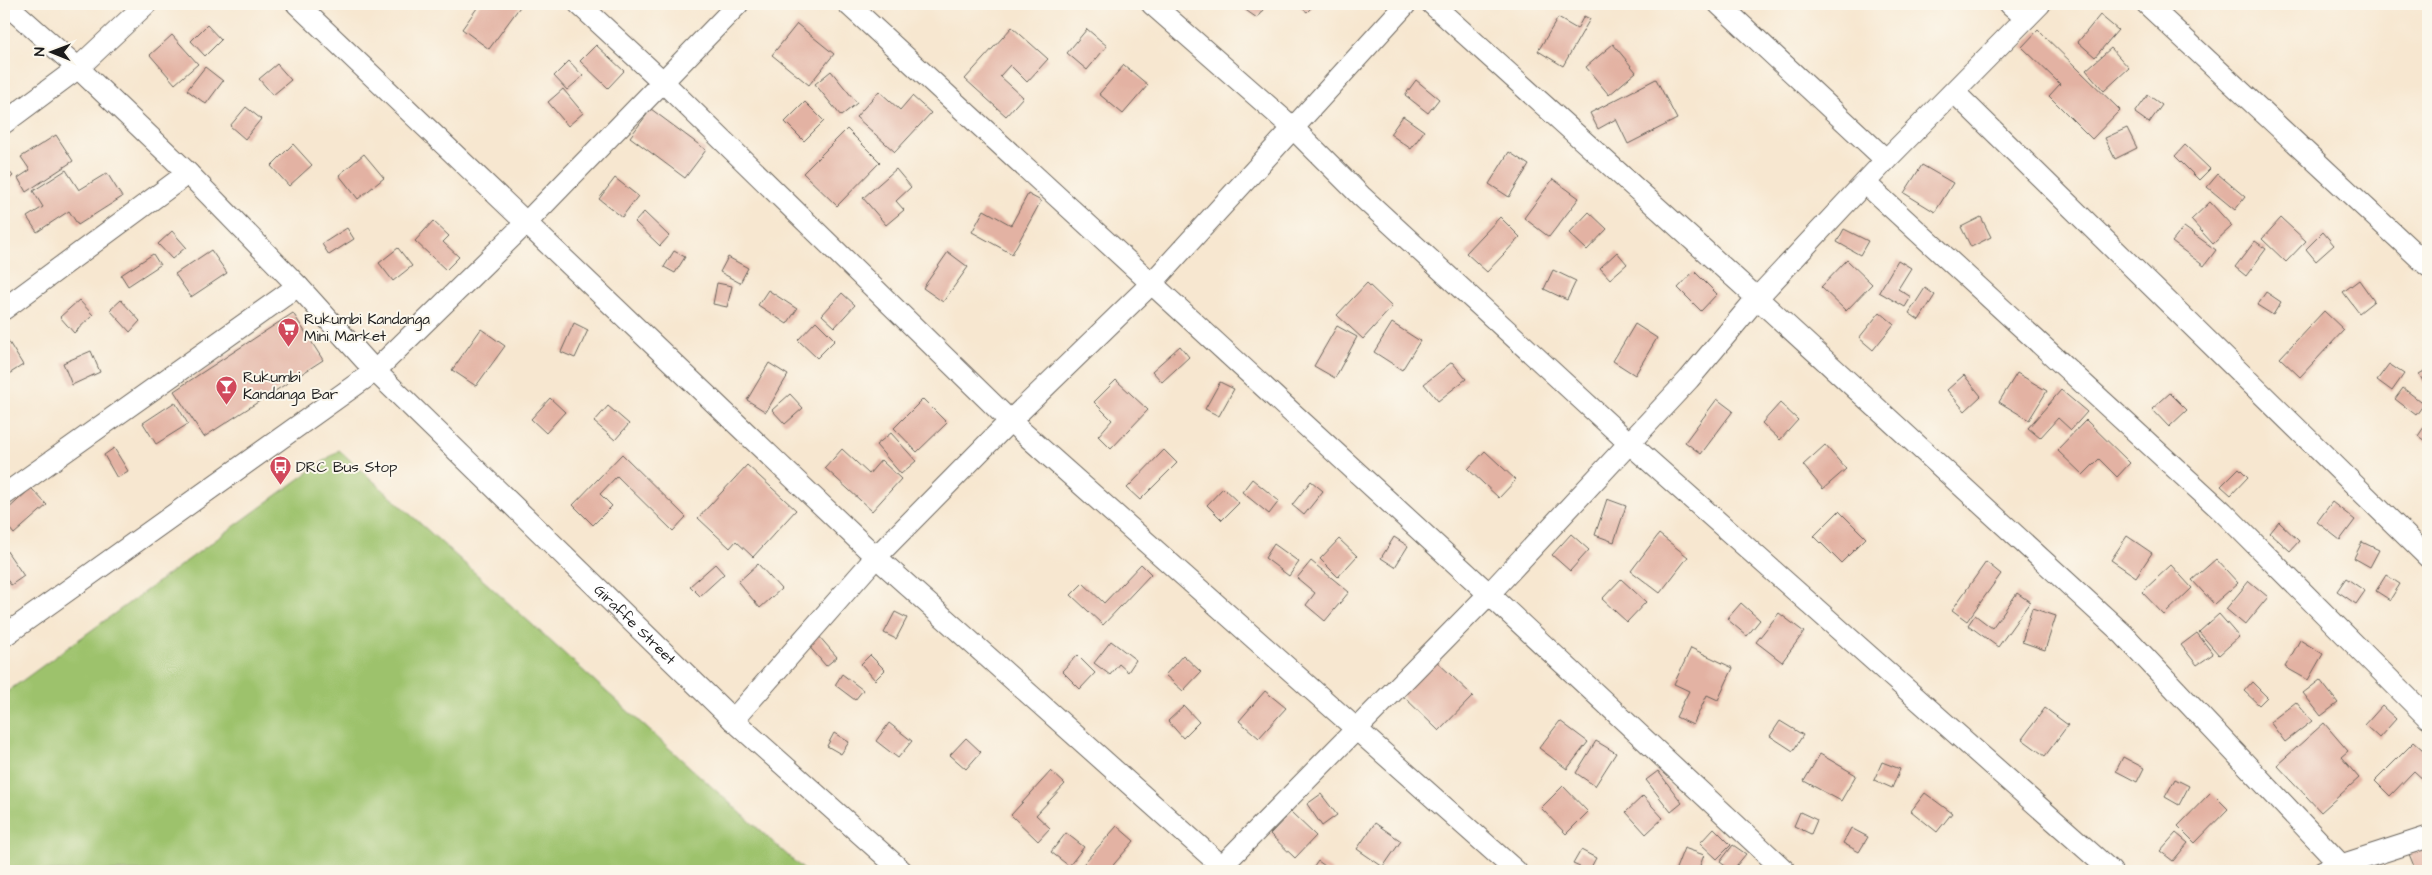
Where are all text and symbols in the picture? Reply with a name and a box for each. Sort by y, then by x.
north arrow [28,28,78,78]
text: N [30,47,50,56]
place label: Rukumbi Kandanga Mini Market [304,309,430,347]
supermarket icon: Rukumbi Kandanga Mini Market [276,316,300,347]
place label: Rukumbi Kandanga Bar [243,367,338,406]
bar icon: Rukumbi Kandanga Bar [215,374,239,405]
bus stop icon: DRC Bus Stop [268,455,292,486]
place label: DRC Bus Stop [296,457,397,478]
street label: Giraffe Street [589,580,680,670]

